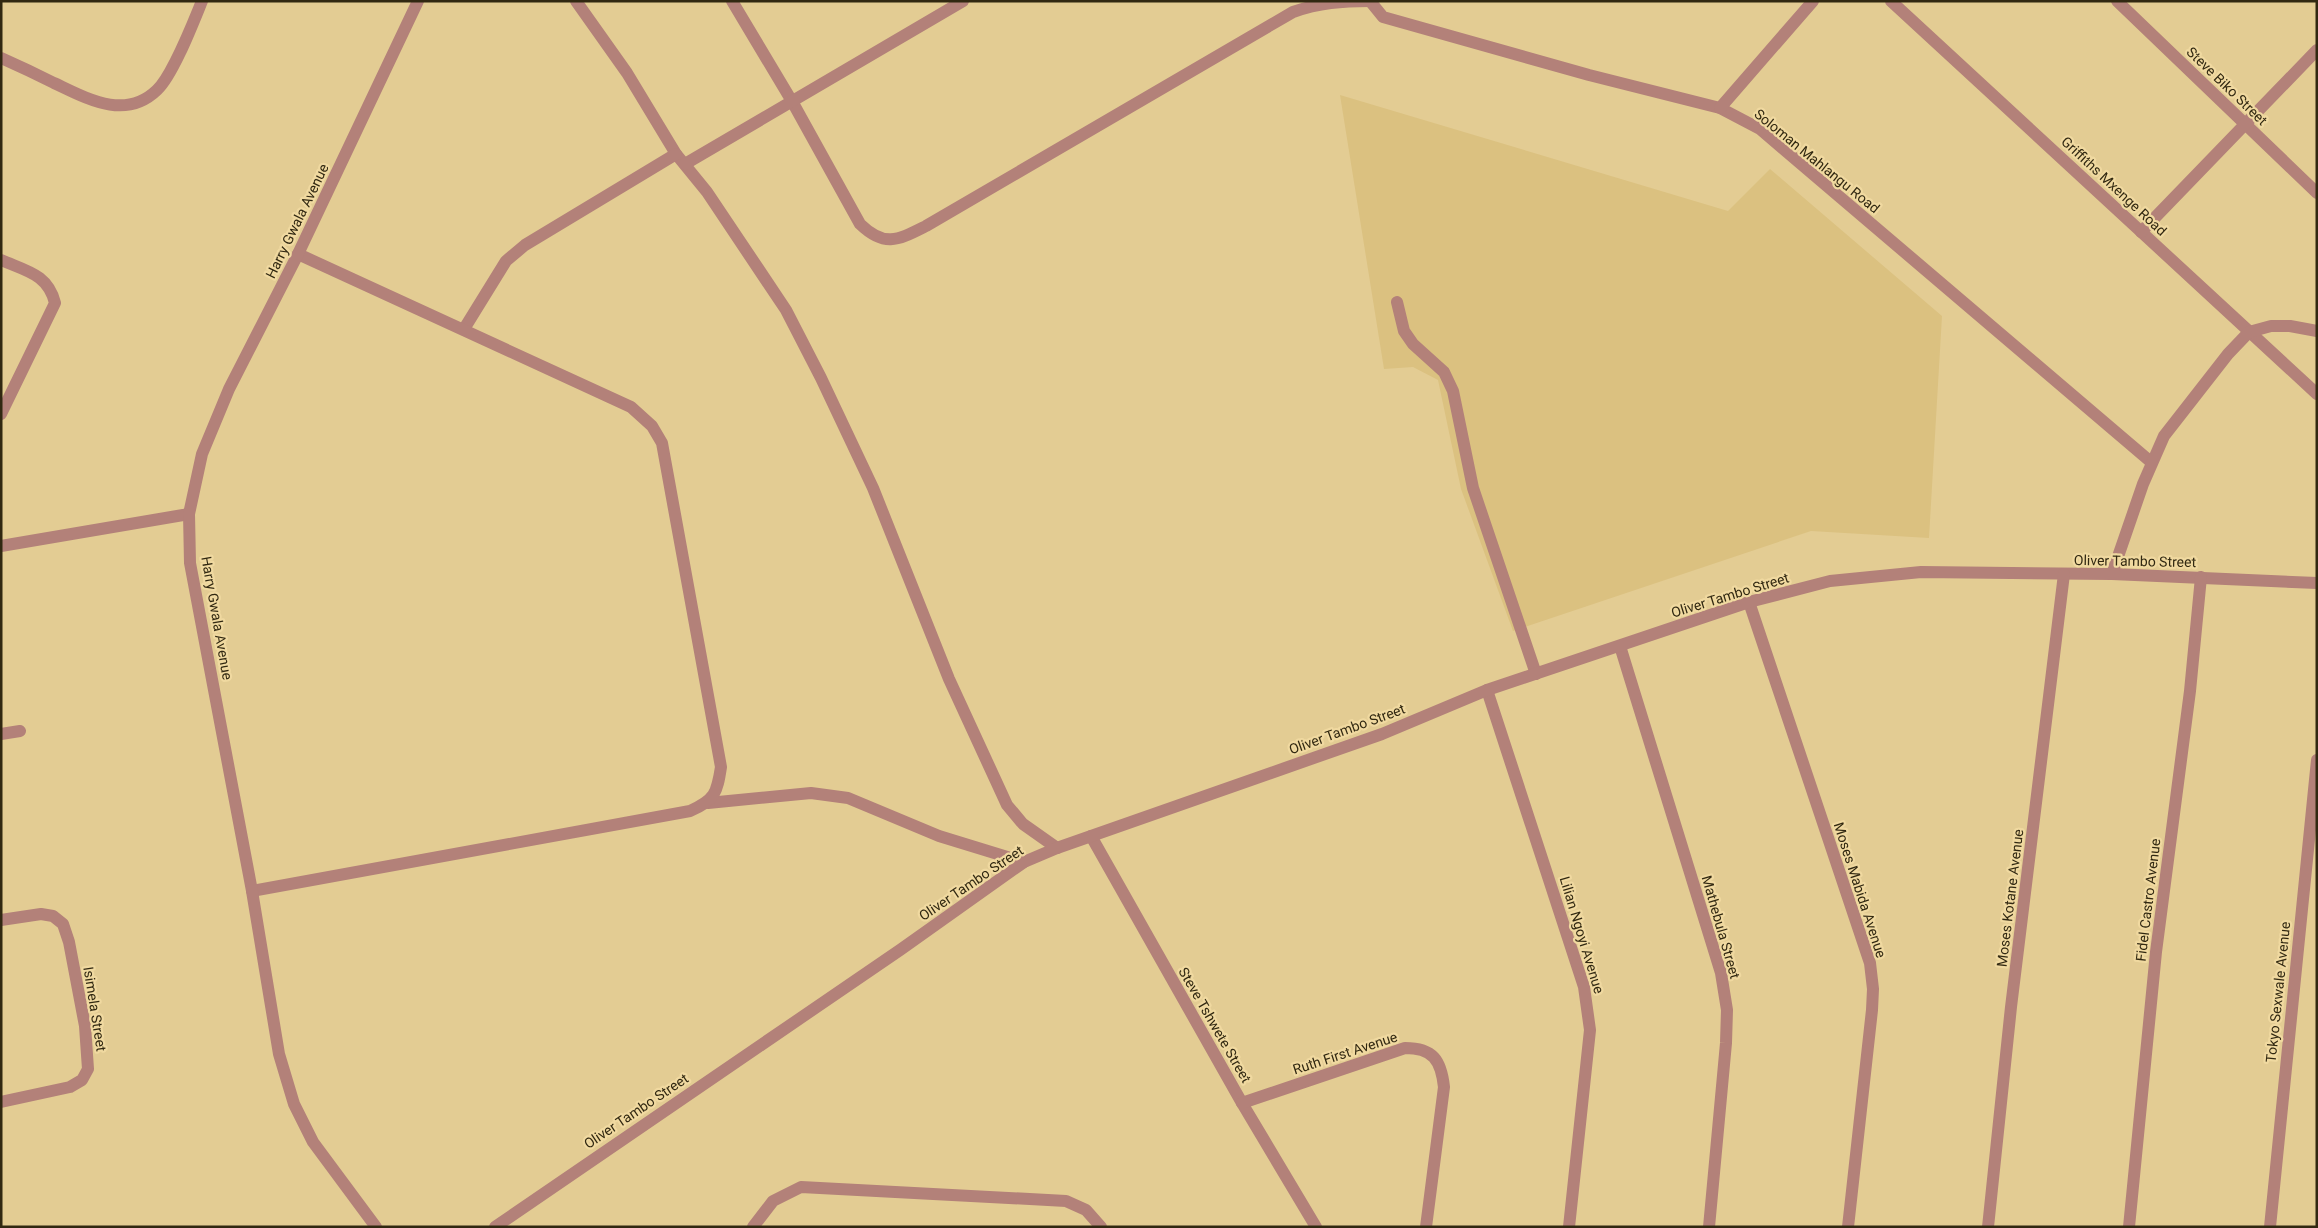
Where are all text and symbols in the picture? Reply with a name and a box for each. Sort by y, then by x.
street label: Steve Biko Street [2184,44,2271,129]
street label: Soloman Mahlangu Road [1751,106,1883,216]
street label: Griffiths Mxenge Road [2058,133,2170,239]
street label: Harry Gwala Avenue [262,161,332,281]
street label: Oliver Tambo Street [2074,552,2197,570]
street label: Harry Gwala Avenue [198,555,236,681]
street label: Oliver Tambo Street [1669,569,1791,621]
street label: Oliver Tambo Street [1287,700,1408,757]
street label: Moses Mabida Avenue [1831,820,1889,960]
street label: Moses Kotane Avenue [1994,828,2026,968]
street label: Fidel Castro Avenue [2133,838,2163,962]
street label: Oliver Tambo Street [916,842,1026,924]
street label: Mathebula Street [1699,874,1743,981]
street label: Lilian Ngoyi Avenue [1557,875,1607,995]
street label: Tokyo Sexwale Avenue [2263,921,2293,1063]
street label: Isimela Street [80,965,110,1053]
street label: Steve Tshwete Street [1175,965,1255,1086]
street label: Ruth First Avenue [1291,1029,1399,1077]
street label: Oliver Tambo Street [581,1070,691,1152]

